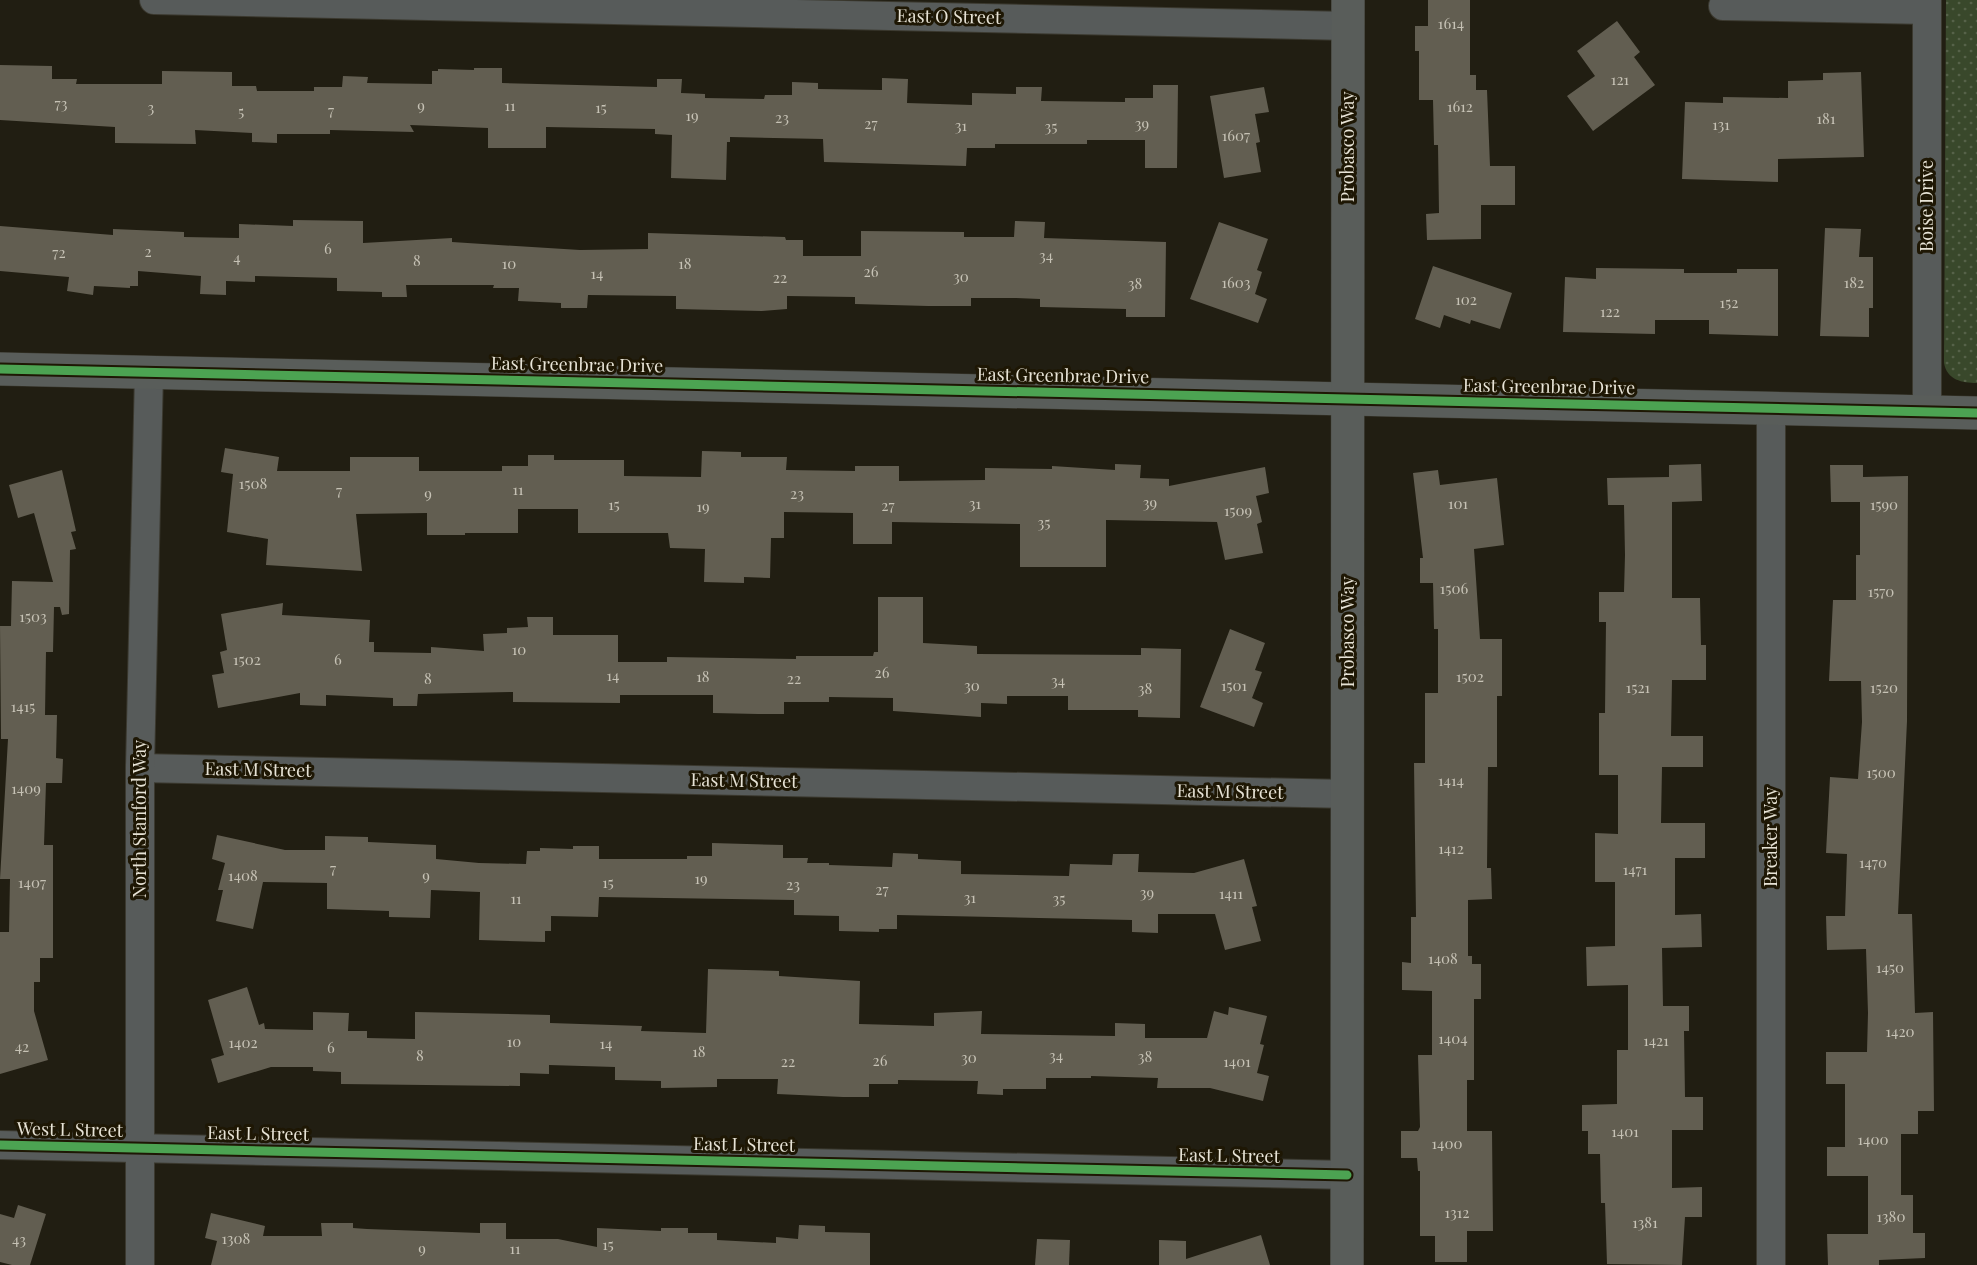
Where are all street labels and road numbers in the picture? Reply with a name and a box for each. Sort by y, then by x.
street label: East O Street [896,3,1002,29]
street label: Probasco Way [1335,91,1359,203]
street label: Boise Drive [1914,160,1938,252]
street label: East Greenbrae Drive [491,350,663,378]
street label: East Greenbrae Drive [977,361,1149,389]
street label: East Greenbrae Drive [1463,372,1635,400]
street label: Probasco Way [1335,576,1359,688]
street label: North Stanford Way [127,740,151,898]
street label: East M Street [204,756,312,782]
street label: East M Street [690,767,798,793]
street label: East M Street [1176,778,1284,804]
street label: Breaker Way [1758,787,1782,887]
street label: West L Street [16,1116,124,1142]
street label: East L Street [207,1120,310,1146]
street label: East L Street [693,1131,796,1157]
street label: East L Street [1178,1142,1281,1168]

